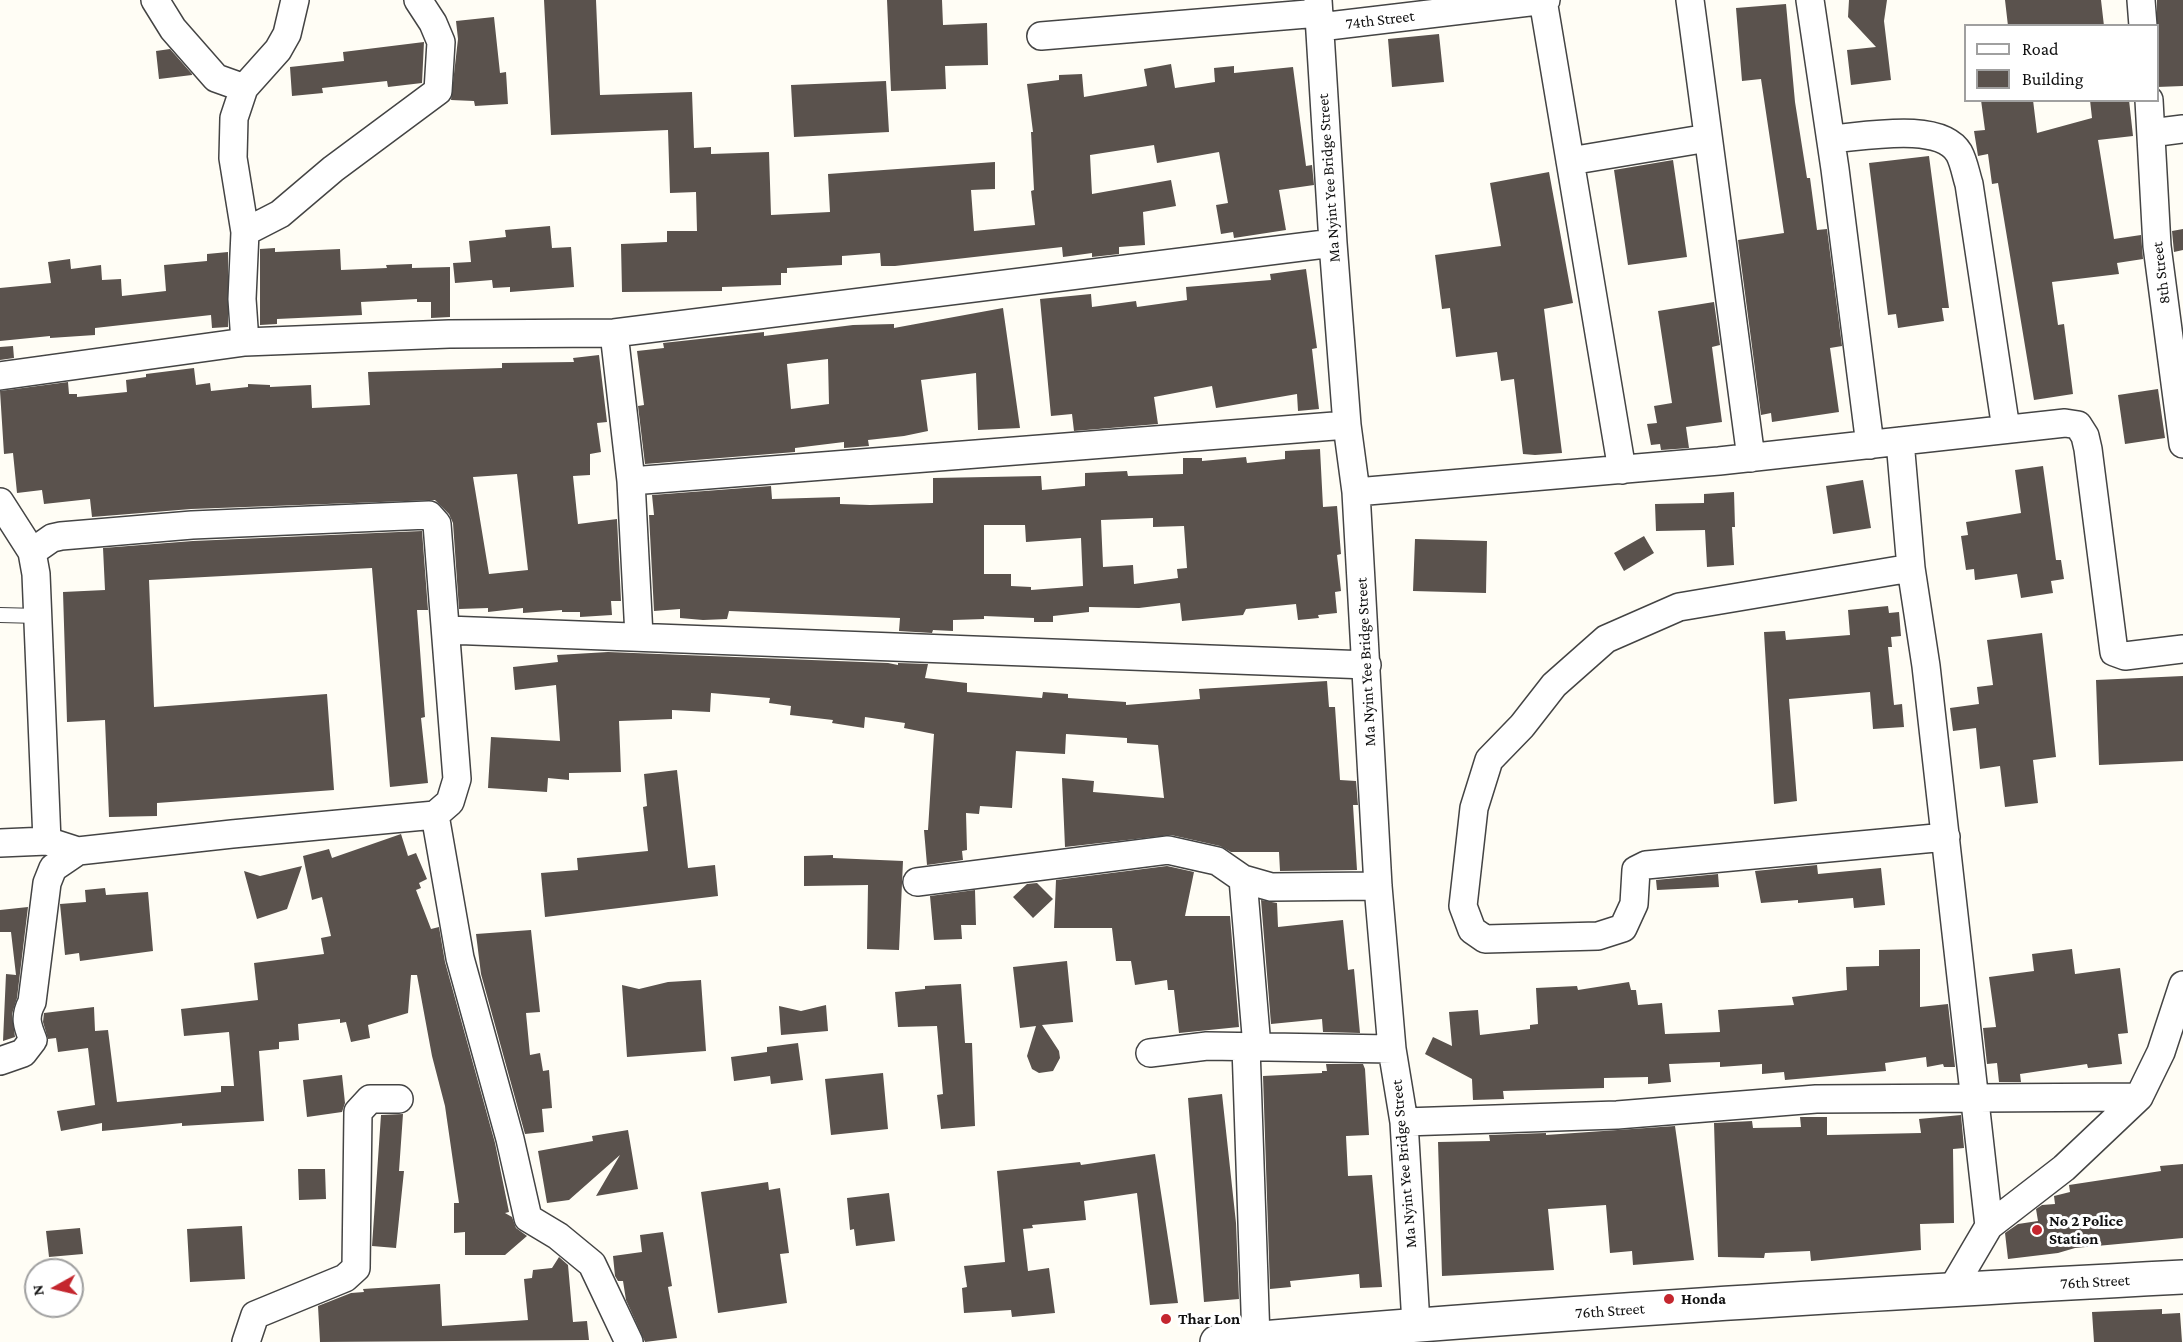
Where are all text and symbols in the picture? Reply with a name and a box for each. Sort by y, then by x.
street label: 74th Street [1344,6,1416,34]
legend [1964,24,2159,102]
text: Road [2022,39,2059,59]
text: Building [2022,69,2083,89]
street label: Ma Nyint Yee Bridge Street [1314,93,1344,263]
street label: 8th Street [2148,241,2174,305]
street label: Ma Nyint Yee Bridge Street [1352,577,1380,747]
street label: Ma Nyint Yee Bridge Street [1387,1079,1421,1249]
place label: No 2 Police Station [2049,1211,2123,1249]
marker: No 2 Police Station [2030,1223,2044,1237]
north arrow [24,1258,84,1318]
street label: 76th Street [2060,1271,2130,1293]
text: N [28,1284,47,1297]
place label: Honda [1681,1289,1726,1309]
marker: Honda [1662,1292,1676,1306]
street label: 76th Street [1575,1299,1645,1323]
place label: Thar Lon [1178,1309,1240,1329]
marker: Thar Lon [1159,1312,1173,1326]

